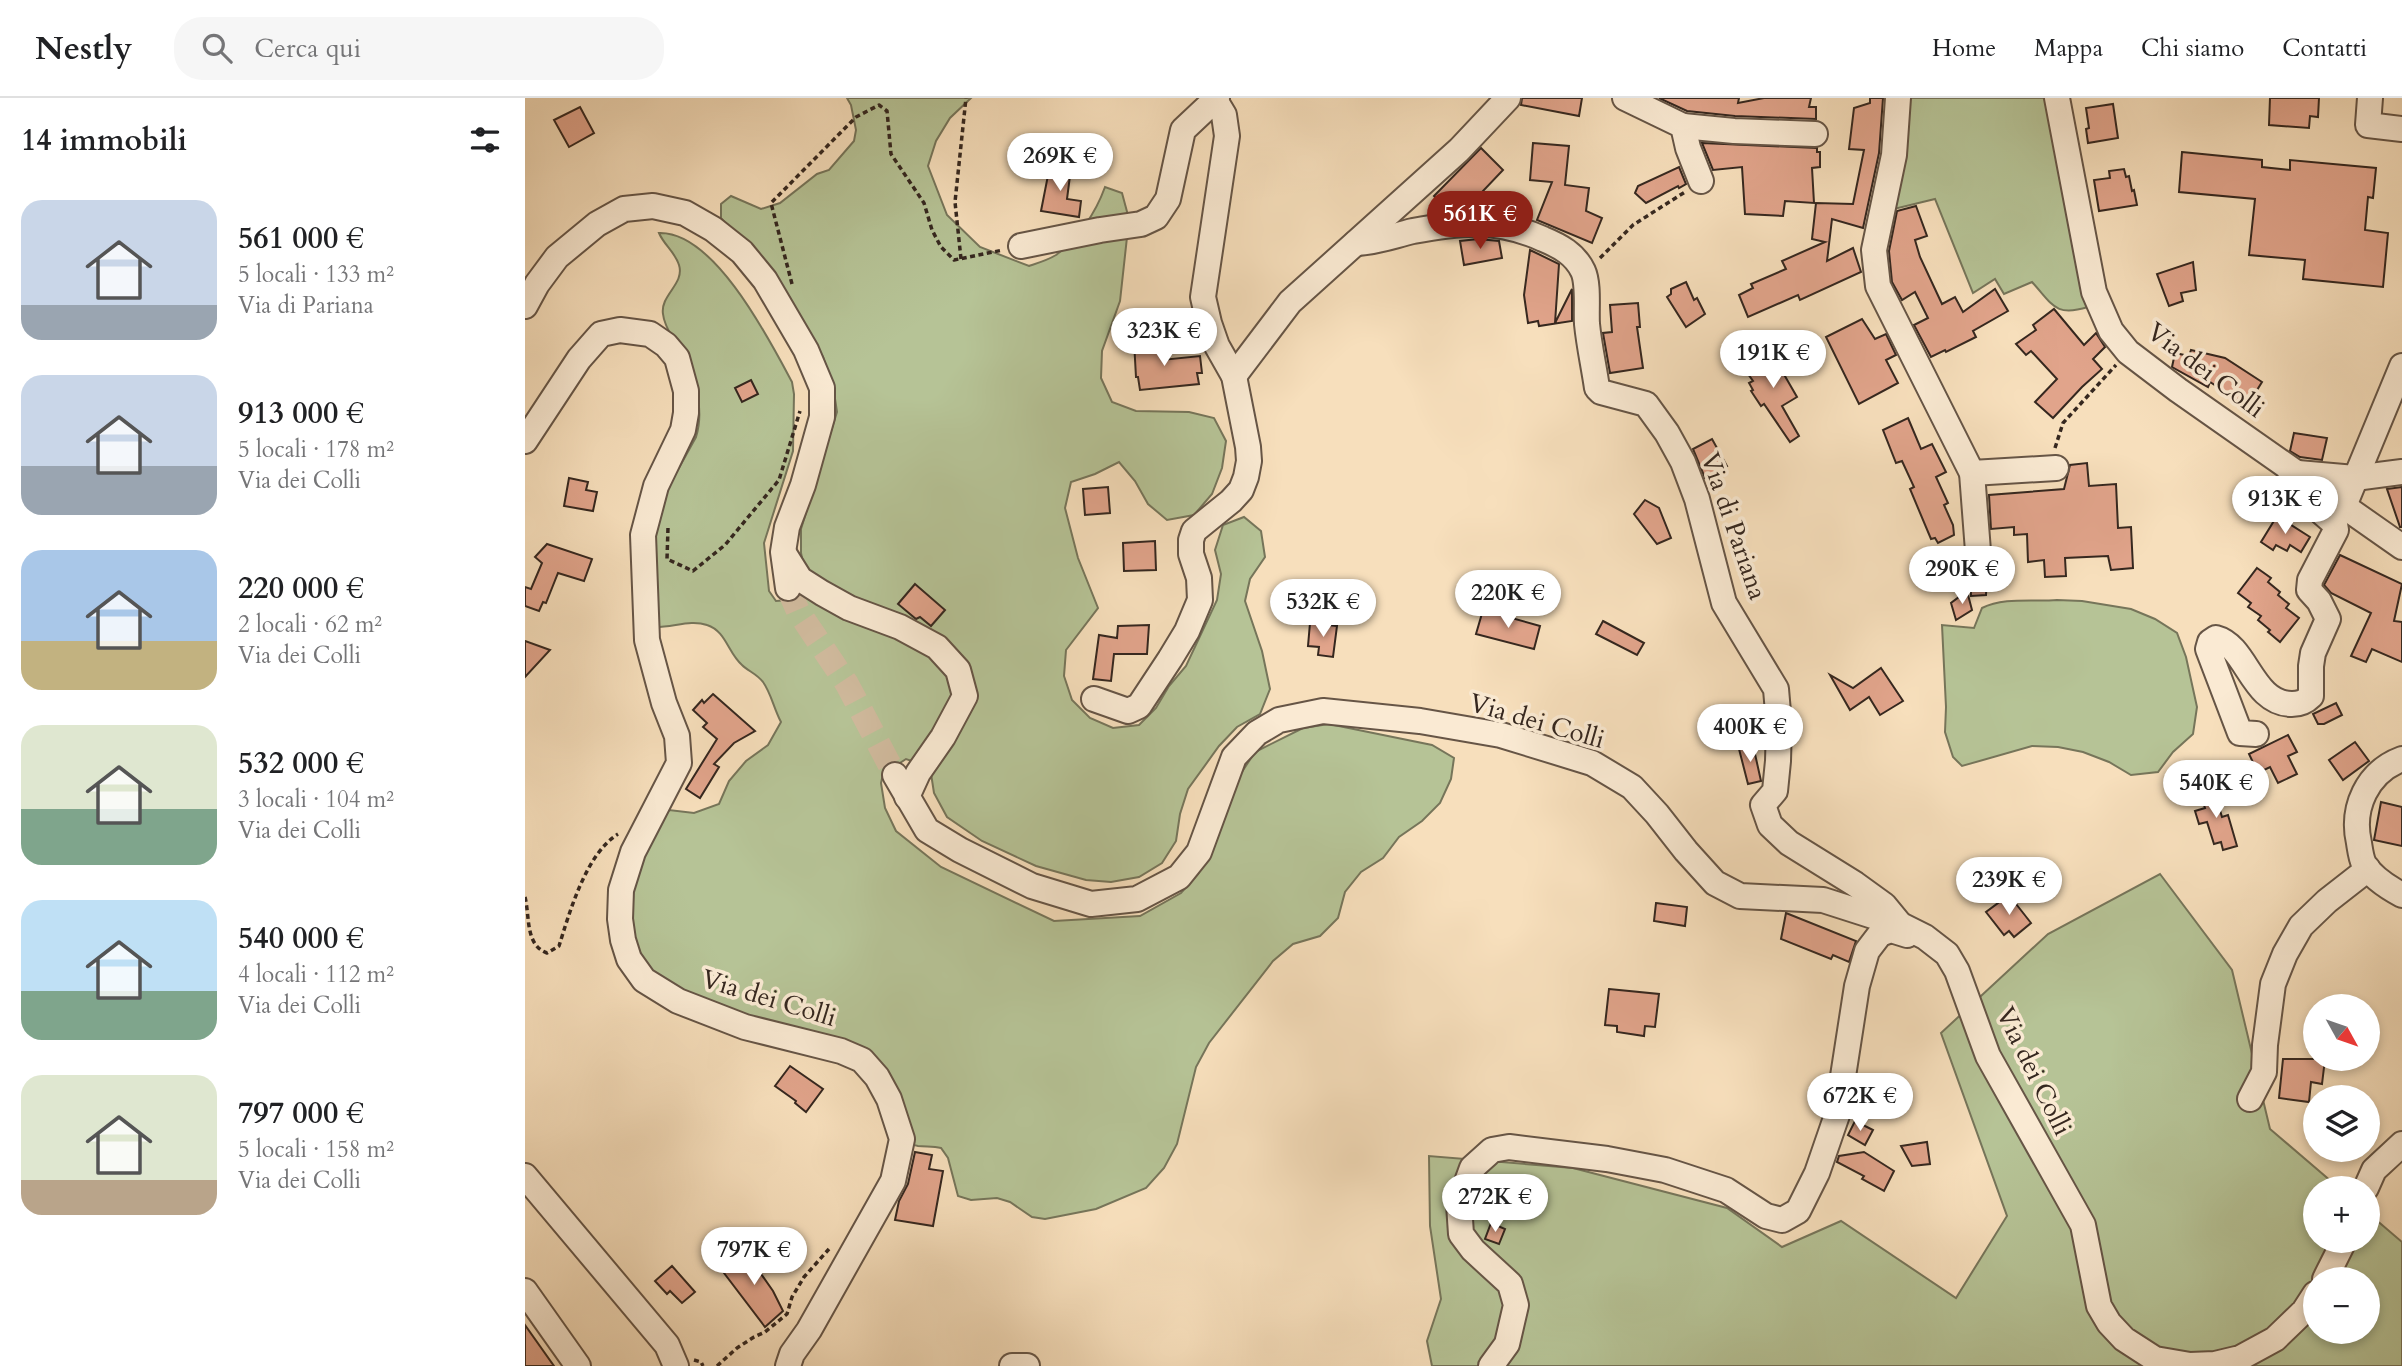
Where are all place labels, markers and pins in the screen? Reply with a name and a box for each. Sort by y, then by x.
pin: 269K € [1003,134,1117,193]
pin: 561K € [1423,192,1537,251]
pin: 323K € [1107,308,1221,368]
pin: 191K € [1716,330,1830,390]
pin: 913K € [2228,476,2342,536]
pin: 290K € [1905,546,2019,606]
pin: 220K € [1451,570,1565,630]
pin: 532K € [1266,580,1380,639]
pin: 400K € [1693,704,1807,764]
pin: 540K € [2159,760,2273,820]
pin: 239K € [1952,858,2066,917]
pin: 672K € [1803,1074,1917,1133]
pin: 272K € [1438,1174,1552,1234]
pin: 797K € [697,1228,811,1287]

